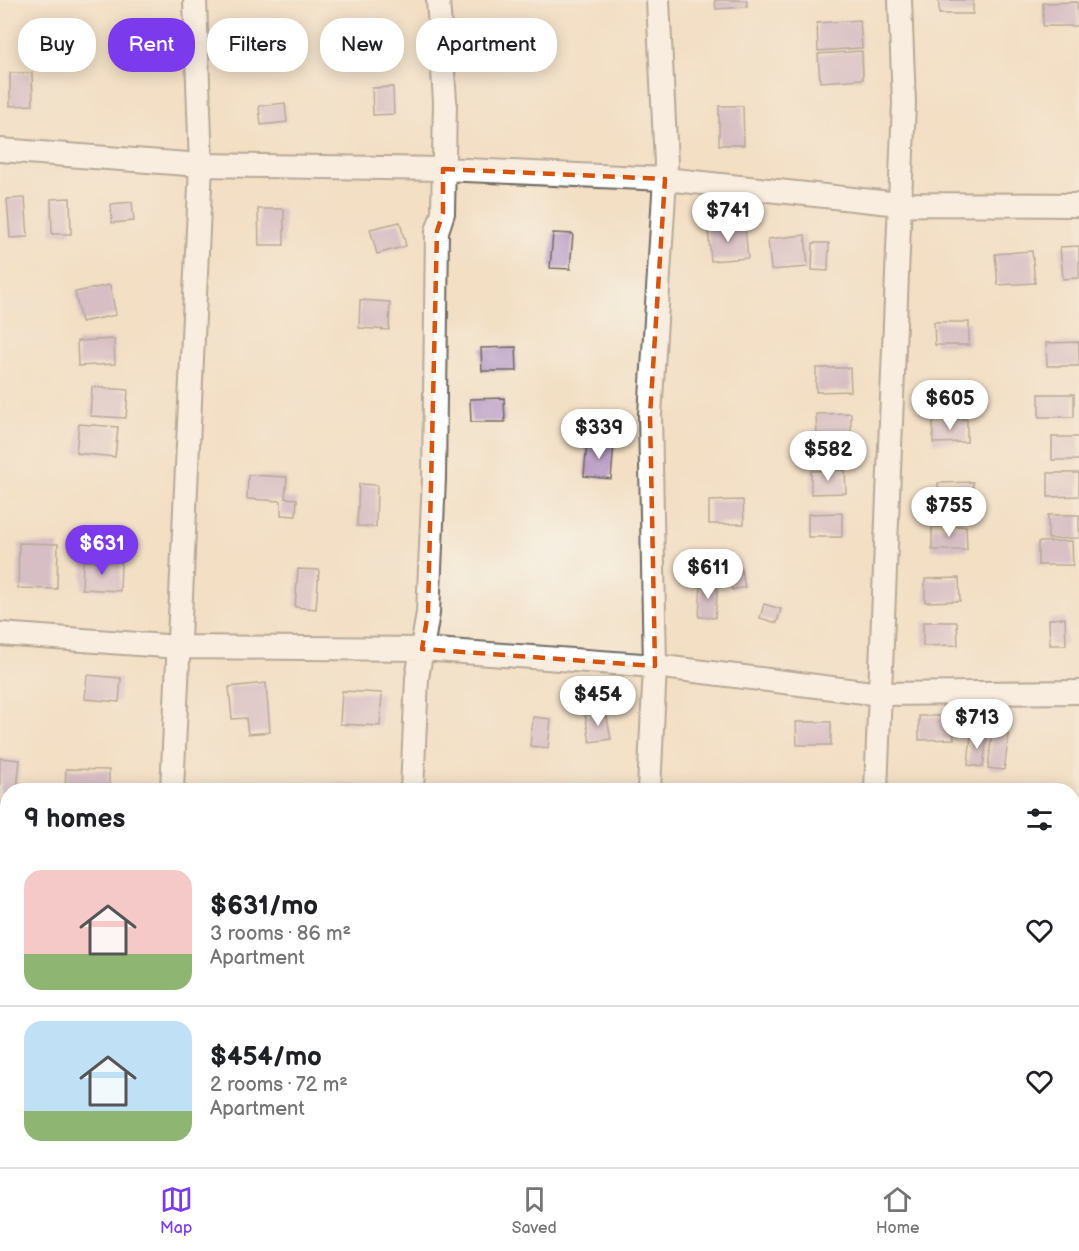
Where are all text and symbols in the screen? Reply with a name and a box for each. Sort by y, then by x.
chip: Buy [18,18,96,72]
chip: Rent [108,18,195,72]
chip: Filters [207,18,308,72]
chip: New [320,18,404,72]
chip: Apartment [416,18,557,72]
pin: $741 [692,192,764,243]
text: $741 [706,199,750,223]
pin: $605 [914,380,986,431]
text: $605 [925,387,975,411]
pin: $339 [563,409,635,460]
text: $339 [575,416,623,440]
pin: $582 [792,431,864,482]
text: $582 [804,438,852,462]
pin: $755 [913,487,985,538]
text: $755 [925,494,973,518]
pin: $631 [66,525,138,576]
text: $631 [79,532,125,556]
pin: $611 [672,549,744,600]
text: $611 [687,556,729,580]
pin: $454 [562,676,634,727]
text: $454 [574,683,622,707]
pin: $713 [941,699,1013,750]
text: $713 [955,706,999,730]
icon: filters [1023,803,1056,836]
text: 9 homes [24,804,125,835]
text: $631/mo [210,891,318,922]
icon: home [72,894,144,966]
icon: heart [1023,914,1056,947]
text: 3 rooms · 86 m² [210,922,351,946]
text: Apartment [210,946,305,970]
text: $454/mo [210,1042,322,1073]
icon: home [72,1045,144,1117]
icon: heart [1023,1065,1056,1098]
text: 2 rooms · 72 m² [210,1073,348,1097]
text: Apartment [210,1097,305,1121]
tab: Map [160,1183,193,1238]
tab: Saved [512,1183,557,1238]
tab: Home [876,1183,919,1238]

